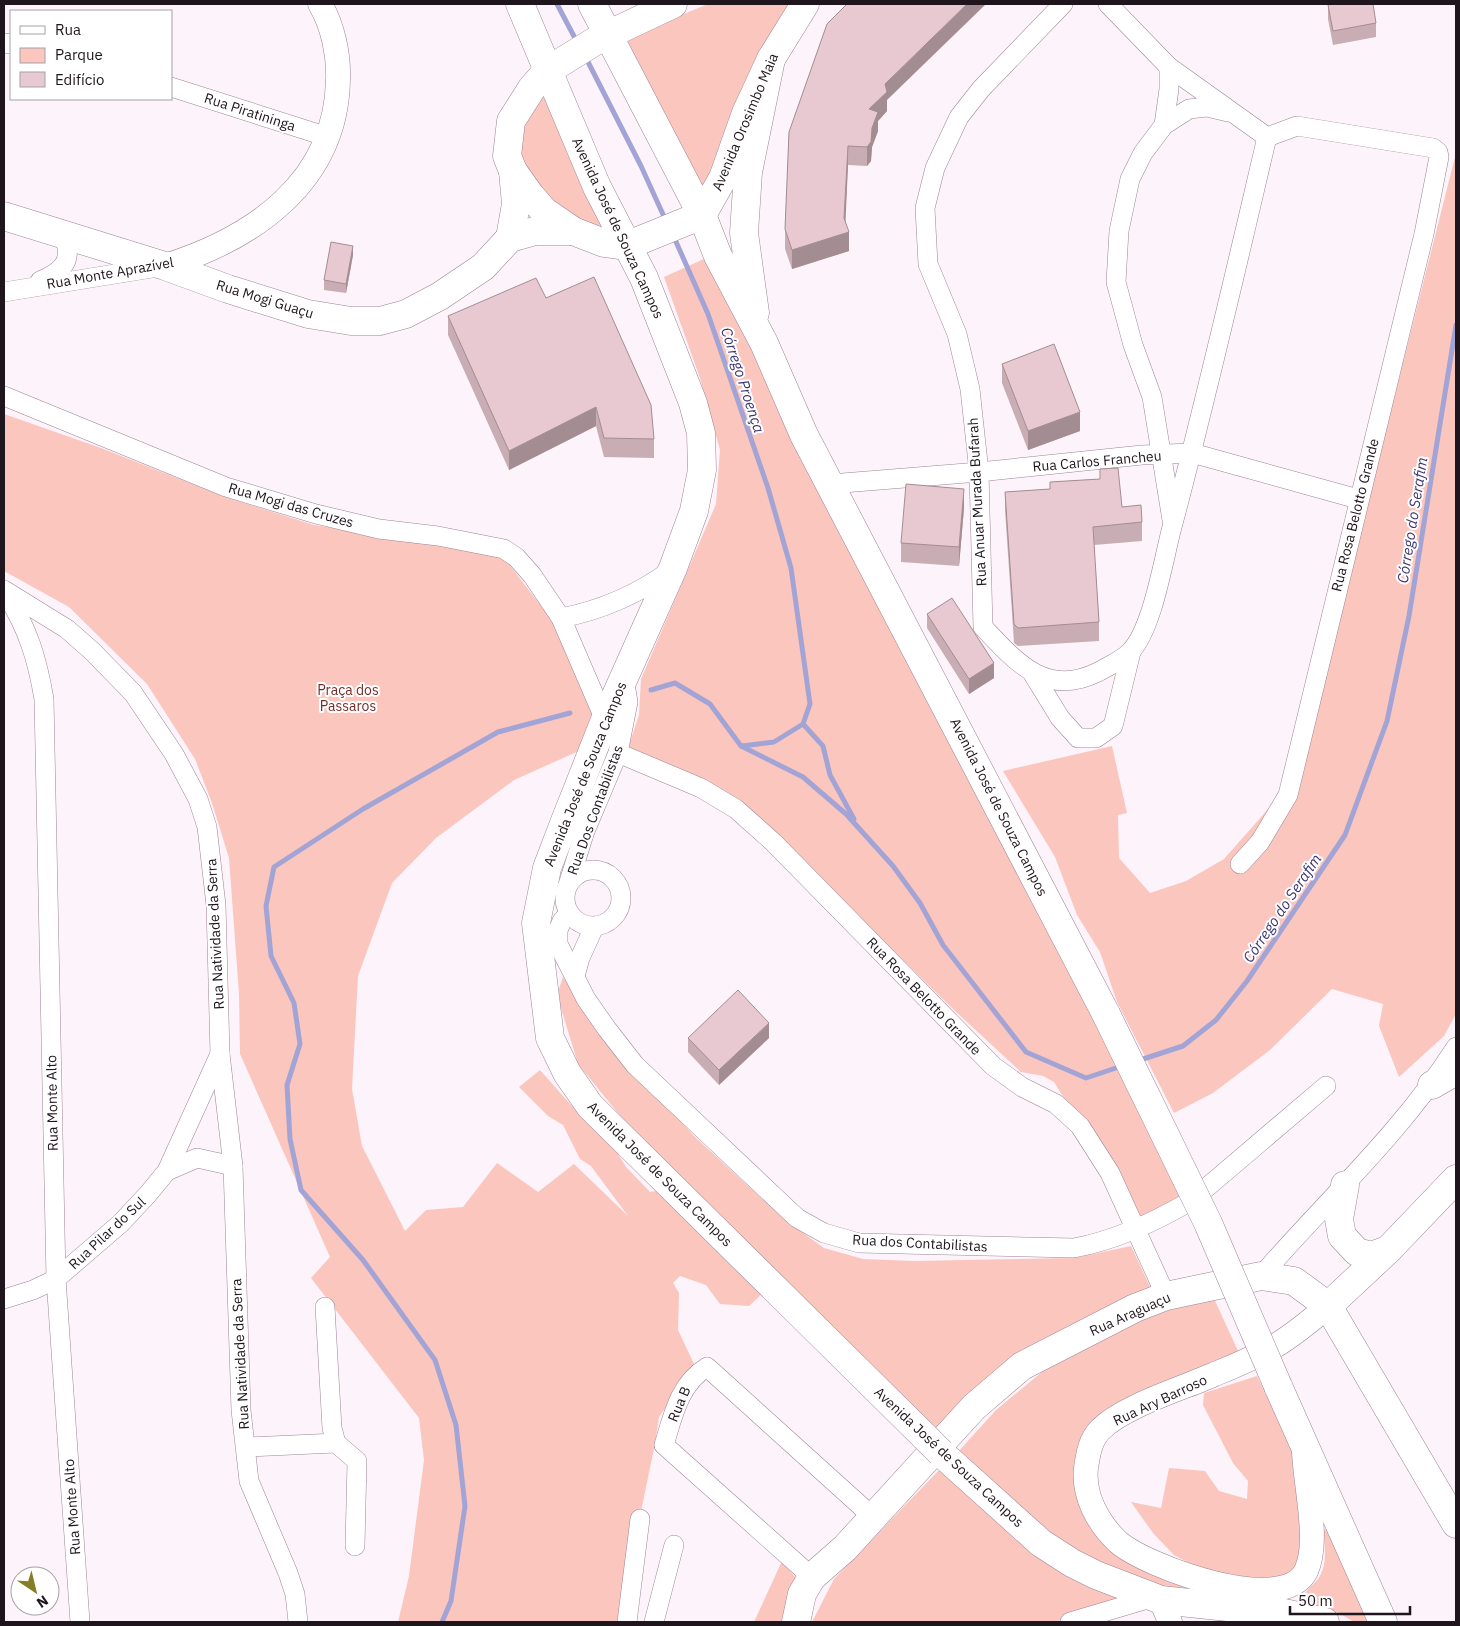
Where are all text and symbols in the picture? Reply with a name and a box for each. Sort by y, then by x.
legend [10,10,172,100]
text: Rua [55,20,81,39]
text: Parque [55,45,103,64]
street label: Avenida Orosimbo Maia [708,50,782,194]
text: Edifício [55,70,104,89]
street label: Rua Piratininga [202,89,298,135]
street label: Avenida José de Souza Campos [568,135,668,322]
street label: Rua Monte Aprazível [45,253,175,293]
street label: Rua Mogi Guaçu [214,276,316,322]
water label: Córrego Proença [717,325,769,435]
street label: Rua Anuar Murada Bufarah [964,417,990,587]
street label: Rua Rosa Belotto Grande [1327,436,1383,593]
street label: Rua Carlos Francheu [1032,446,1162,476]
water label: Córrego do Serafim [1393,456,1431,584]
street label: Rua Mogi das Cruzes [226,479,356,532]
street label: Avenida José de Souza Campos [540,679,630,869]
park label: Praça dos Passaros [317,681,379,715]
street label: Avenida José de Souza Campos [946,715,1052,899]
street label: Rua Dos Contabilistas [563,742,627,877]
water label: Córrego do Serafim [1239,850,1325,966]
street label: Rua Natividade da Serra [202,858,228,1010]
street label: Rua Rosa Belotto Grande [863,933,985,1059]
street label: Rua Monte Alto [42,1055,62,1151]
street label: Avenida José de Souza Campos [584,1098,736,1250]
street label: Rua Pilar do Sul [65,1193,149,1273]
street label: Rua dos Contabilistas [852,1230,988,1256]
street label: Rua Natividade da Serra [227,1278,253,1430]
street label: Rua Araguaçu [1087,1288,1173,1340]
street label: Rua Ary Barroso [1110,1370,1210,1430]
street label: Avenida José de Souza Campos [871,1383,1028,1531]
street label: Rua B [664,1384,694,1424]
street label: Rua Monte Alto [60,1458,84,1556]
north arrow [10,1566,60,1616]
scale bar [1290,1584,1410,1616]
text: N [33,1591,52,1612]
text: 50 m [1298,1591,1333,1610]

